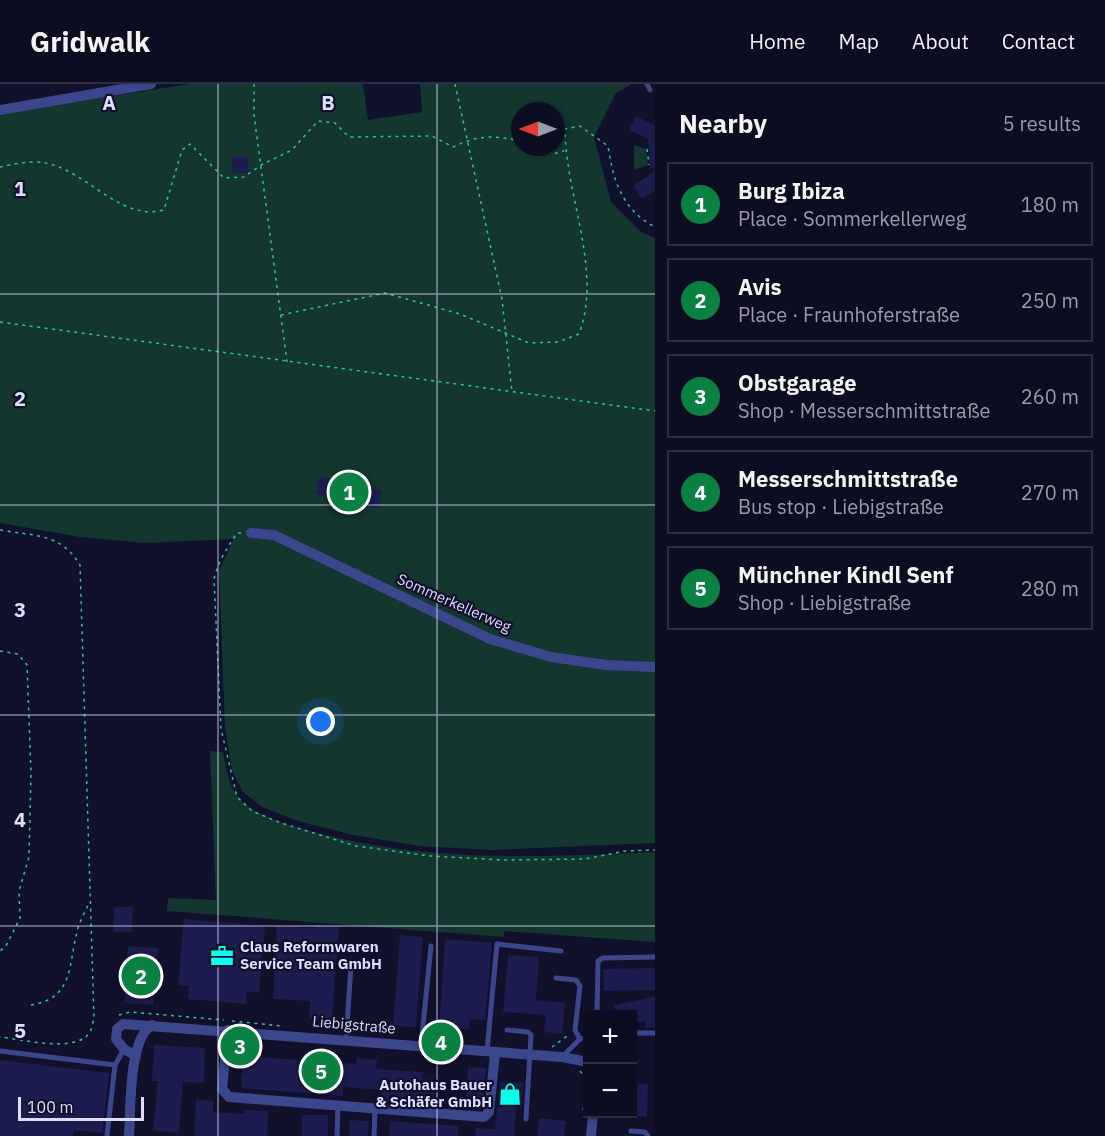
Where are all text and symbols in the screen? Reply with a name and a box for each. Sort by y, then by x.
text: Gridwalk [30,23,150,60]
text: Home [749,27,806,55]
text: Map [839,27,879,55]
text: About [912,27,969,55]
text: Contact [1002,27,1075,55]
text: A [102,89,116,116]
text: B [321,89,335,116]
north arrow [511,102,565,156]
text: Nearby [679,106,767,140]
text: 5 results [1003,110,1081,137]
text: 1 [14,175,26,202]
text: Burg Ibiza [738,176,845,205]
text: 1 [695,191,707,218]
text: 180 m [1021,191,1079,218]
text: Place · Sommerkellerweg [738,205,966,232]
text: Avis [738,272,782,301]
text: 2 [695,287,707,314]
text: 250 m [1021,287,1079,314]
text: Place · Fraunhoferstraße [738,301,960,328]
text: Obstgarage [738,368,857,397]
text: 3 [695,383,707,410]
text: 260 m [1021,383,1079,410]
text: 2 [14,385,26,412]
text: Shop · Messerschmittstraße [738,397,990,424]
text: Messerschmittstraße [738,464,958,493]
pin: 1 [330,470,368,514]
text: 4 [695,479,707,506]
text: 270 m [1021,479,1079,506]
text: Bus stop · Liebigstraße [738,493,944,520]
text: Münchner Kindl Senf [738,560,953,589]
street label: Sommerkellerweg [394,569,514,636]
text: 5 [695,575,707,602]
text: 280 m [1021,575,1079,602]
text: Shop · Liebigstraße [738,589,911,616]
text: 3 [14,596,26,623]
your location [306,707,335,736]
text: 4 [14,806,26,833]
place label: Claus Reformwaren Service Team GmbH [240,937,382,973]
office icon: Claus Reformwaren Service Team GmbH [209,943,235,969]
pin: 2 [122,954,160,998]
map controls [583,1010,637,1118]
button: + [583,1010,637,1064]
street label: Liebigstraße [312,1011,397,1038]
text: 5 [14,1017,26,1044]
pin: 4 [422,1020,460,1064]
pin: 3 [220,1024,260,1068]
pin: 5 [302,1048,340,1094]
button: − [583,1064,637,1118]
place label: Autohaus Bauer & Schäfer GmbH [375,1075,492,1111]
shop icon: Autohaus Bauer & Schäfer GmbH [497,1081,523,1107]
scale bar [18,1094,144,1122]
text: 100 m [27,1097,74,1117]

